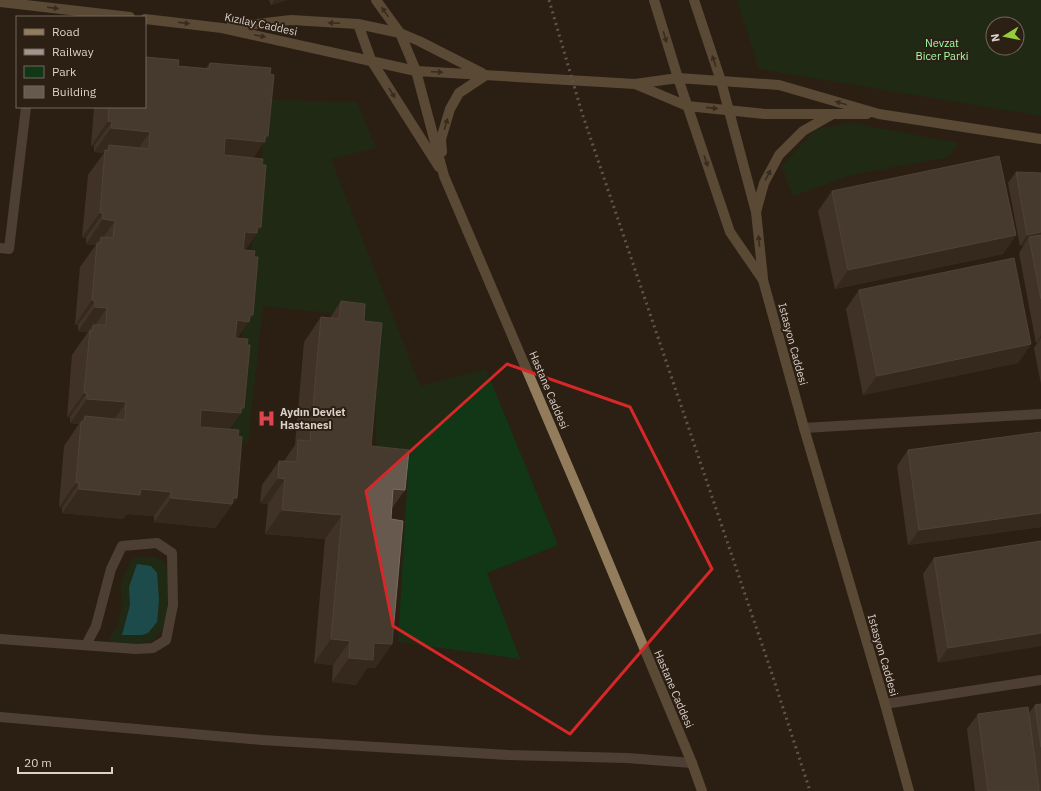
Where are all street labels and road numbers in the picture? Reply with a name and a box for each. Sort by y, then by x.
street label: Kızılay Caddesi [223,9,299,39]
street label: Istasyon Caddesi [775,301,811,387]
street label: Hastane Caddesi [526,349,572,431]
street label: Istasyon Caddesi [865,612,901,698]
street label: Hastane Caddesi [651,648,697,730]

